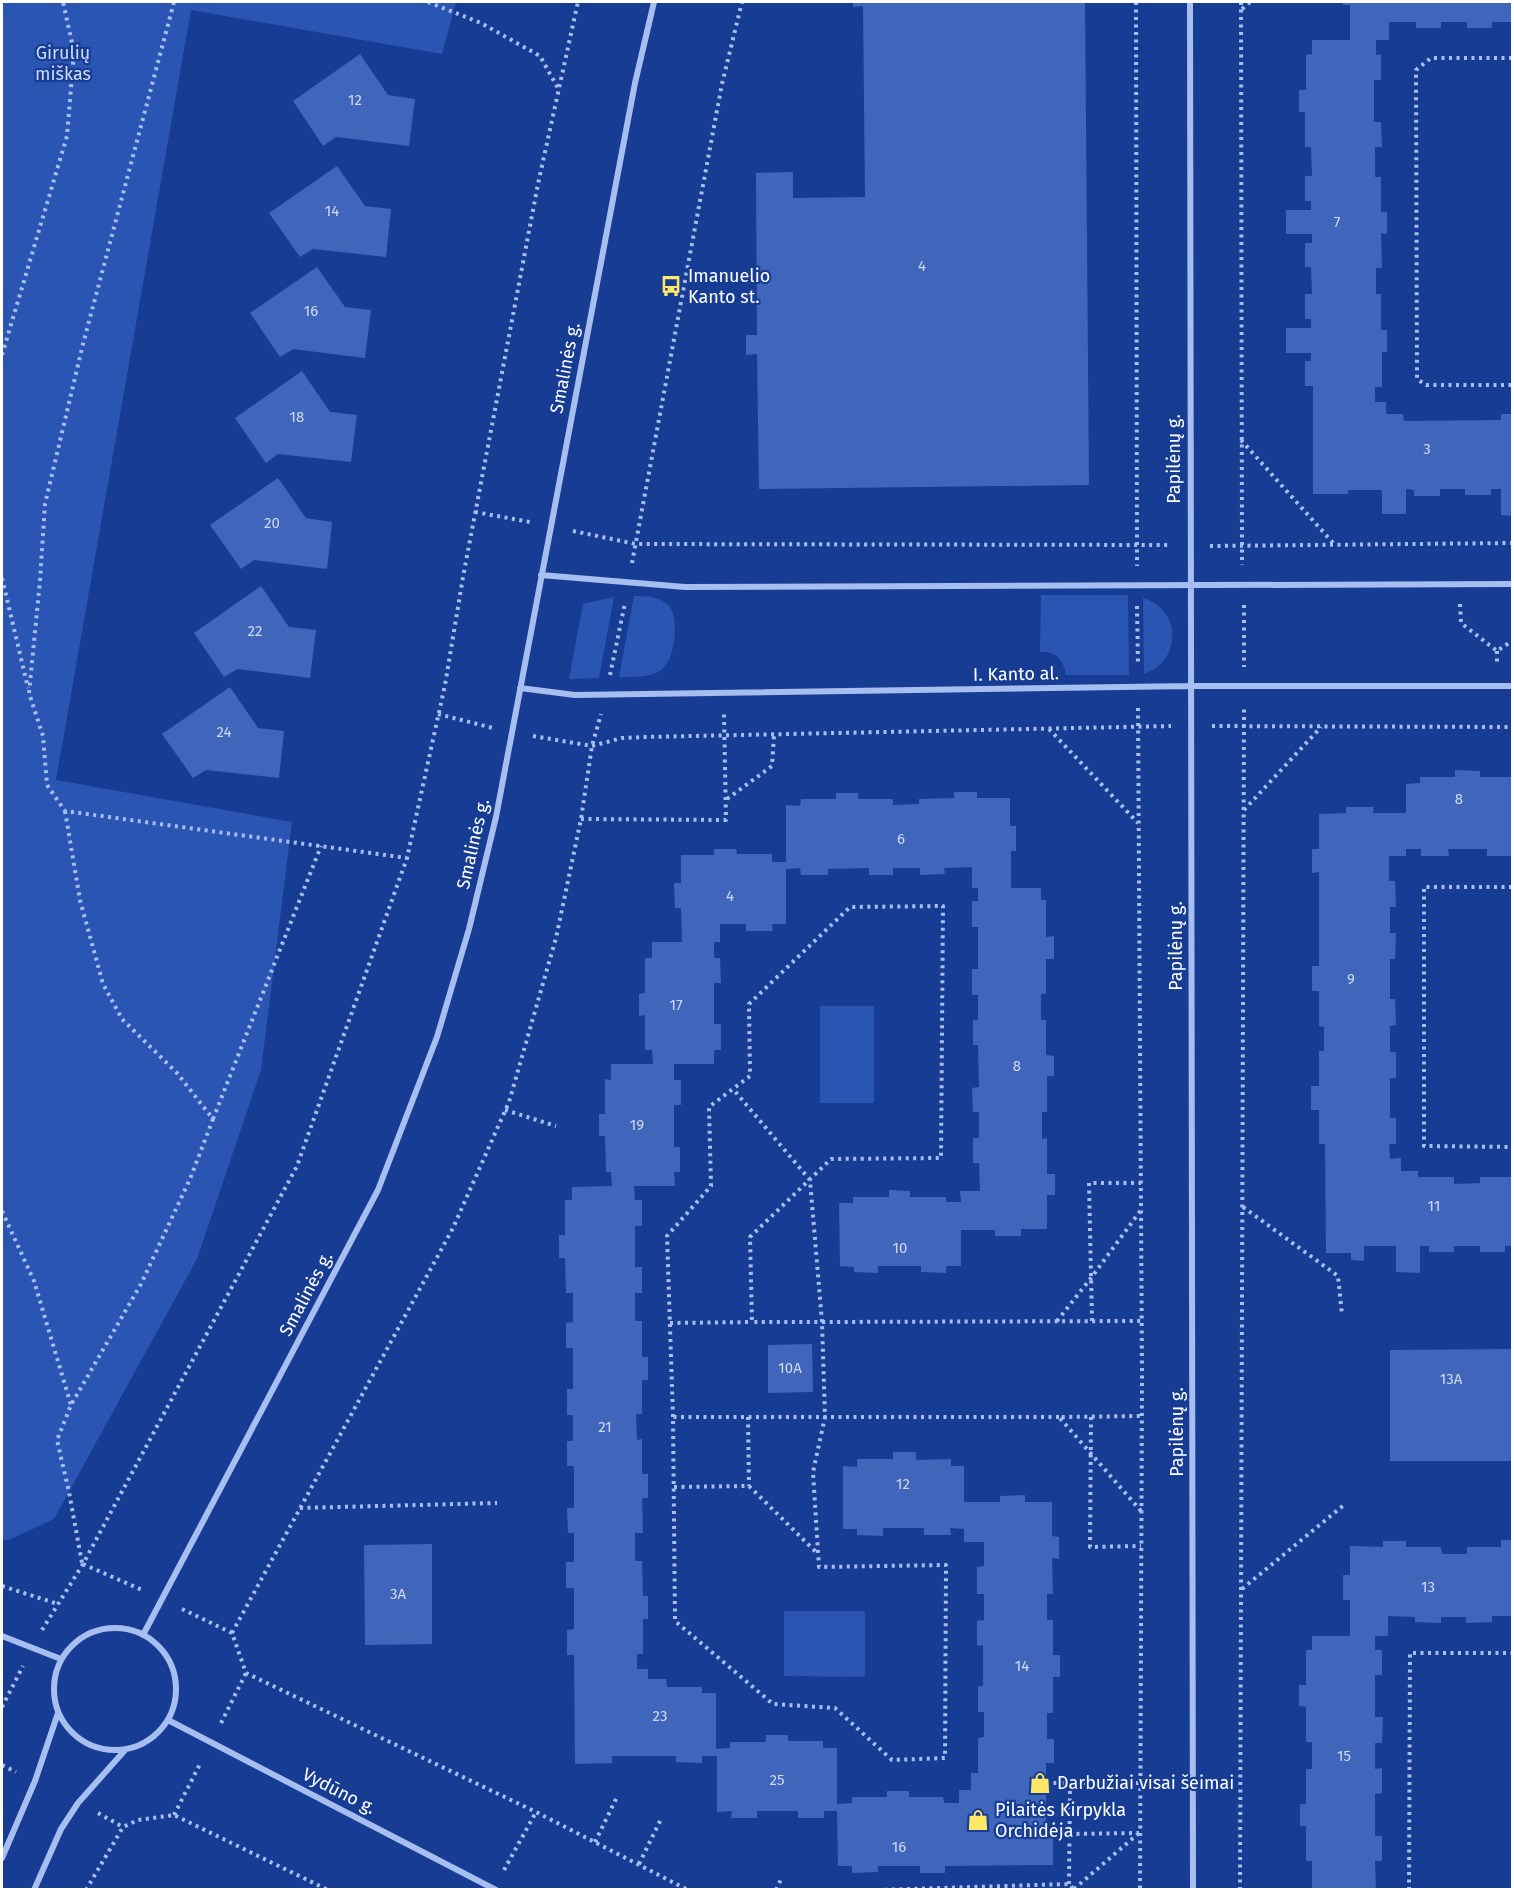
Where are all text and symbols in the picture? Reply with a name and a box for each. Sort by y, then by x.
park label: Girulių miškas [35,42,91,85]
house number: 12 [348,91,362,109]
house number: 14 [325,202,339,220]
house number: 7 [1334,213,1341,231]
house number: 4 [918,257,926,275]
place label: Imanuelio Kanto st. [688,265,770,308]
bus stop icon: Imanuelio Kanto st. [659,274,683,298]
house number: 16 [304,302,318,320]
street label: Smalinės g. [545,321,585,415]
house number: 18 [290,408,304,426]
street label: Papilėnų g. [1163,414,1185,504]
house number: 3 [1423,440,1431,458]
house number: 20 [264,514,280,532]
house number: 22 [248,622,262,640]
street label: I. Kanto al. [973,662,1059,686]
house number: 24 [216,723,232,741]
house number: 8 [1455,790,1463,808]
street label: Smalinės g. [452,796,494,892]
house number: 6 [897,830,905,848]
house number: 4 [726,887,734,905]
street label: Papilėnų g. [1165,901,1187,991]
house number: 9 [1347,970,1355,988]
house number: 17 [669,996,683,1014]
house number: 8 [1013,1057,1021,1075]
house number: 19 [630,1116,644,1134]
house number: 11 [1428,1197,1440,1215]
house number: 10 [893,1239,907,1257]
street label: Smalinės g. [275,1248,337,1340]
house number: 10A [778,1359,802,1377]
house number: 13A [1440,1370,1463,1388]
street label: Papilėnų g. [1166,1387,1188,1477]
house number: 21 [598,1418,612,1436]
house number: 12 [896,1475,910,1493]
house number: 13 [1421,1578,1435,1596]
house number: 3A [390,1585,406,1603]
house number: 14 [1015,1657,1029,1675]
house number: 23 [653,1707,667,1725]
house number: 15 [1337,1747,1351,1765]
street label: Vydūno g. [299,1763,379,1819]
house number: 25 [770,1771,784,1789]
shop icon: Darbužiai visai šeimai [1028,1771,1052,1795]
place label: Darbužiai visai šeimai [1057,1772,1234,1794]
place label: Pilaitės Kirpykla Orchidėja [995,1799,1126,1842]
shop icon: Pilaitės Kirpykla Orchidėja [966,1808,990,1832]
house number: 16 [892,1838,906,1856]

